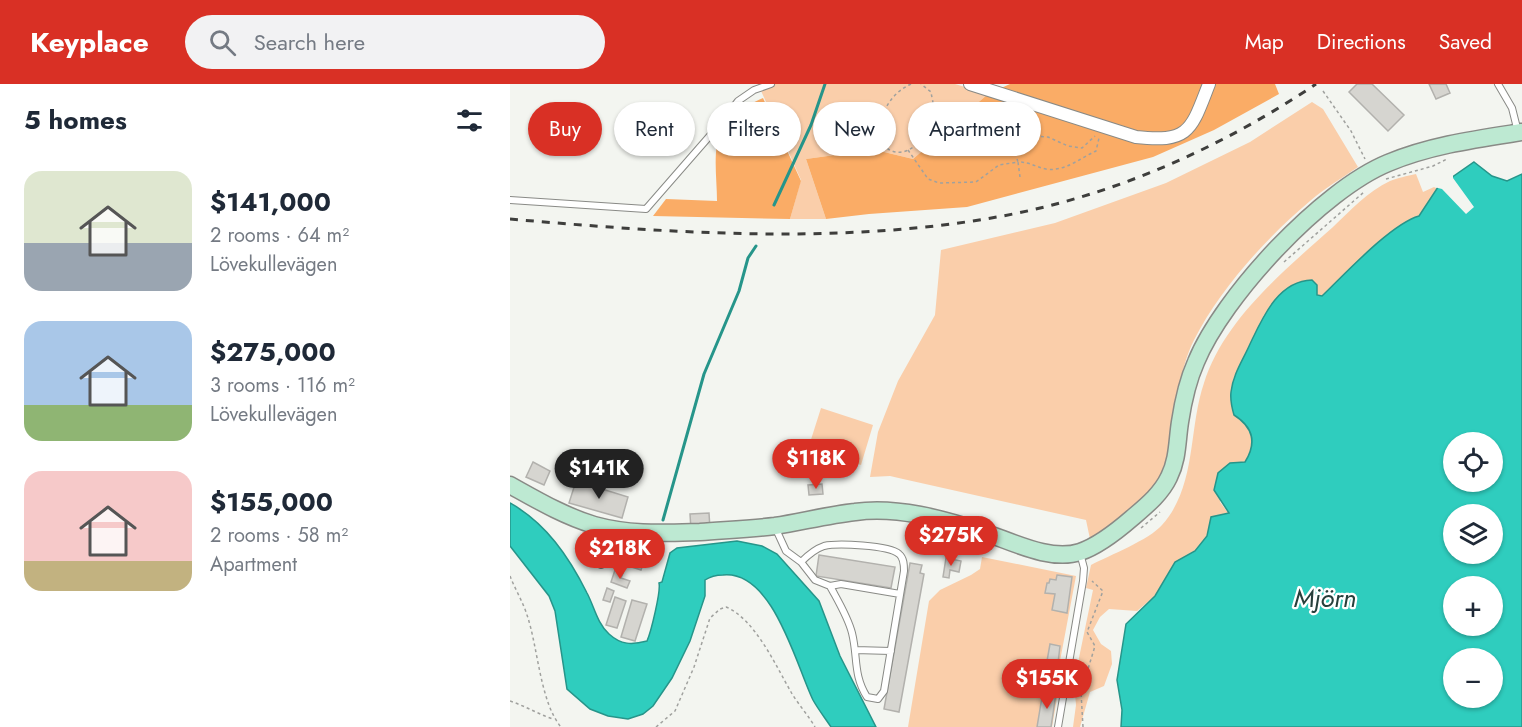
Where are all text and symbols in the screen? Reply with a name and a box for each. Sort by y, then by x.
search box [185,15,605,69]
text: Keyplace [30,22,149,63]
icon: search [206,26,239,59]
text: Search here [254,26,365,58]
text: Map [1245,27,1284,57]
text: Directions [1317,27,1406,57]
text: Saved [1439,27,1492,57]
text: 5 homes [24,101,127,139]
chip: Buy [528,102,602,156]
chip: Rent [614,102,695,156]
chip: Filters [707,102,801,156]
chip: New [813,102,896,156]
chip: Apartment [908,102,1041,156]
icon: filters [453,104,486,137]
text: $141,000 [210,183,331,221]
icon: home [72,195,144,267]
text: 2 rooms · 64 m² [210,221,349,250]
text: Lövekullevägen [210,250,337,279]
text: $275,000 [210,333,336,371]
icon: home [72,345,144,417]
text: 3 rooms · 116 m² [210,371,355,400]
text: Lövekullevägen [210,400,337,429]
map controls [1443,432,1503,708]
button: locate [1443,432,1503,492]
pin: $118K [774,439,858,490]
text: $118K [786,444,846,473]
pin: $141K [557,449,641,500]
text: $141K [569,454,629,483]
text: $155,000 [210,483,333,521]
icon: home [72,495,144,567]
button: layers [1443,504,1503,564]
pin: $275K [909,516,993,567]
text: 2 rooms · 58 m² [210,521,348,550]
text: $275K [919,521,983,550]
pin: $218K [578,529,662,580]
text: $218K [589,534,651,563]
text: Apartment [210,550,297,579]
button: + [1443,576,1503,636]
water label: Mjörn [1294,579,1356,617]
button: − [1443,648,1503,708]
pin: $155K [1005,659,1089,710]
text: $155K [1016,664,1078,693]

